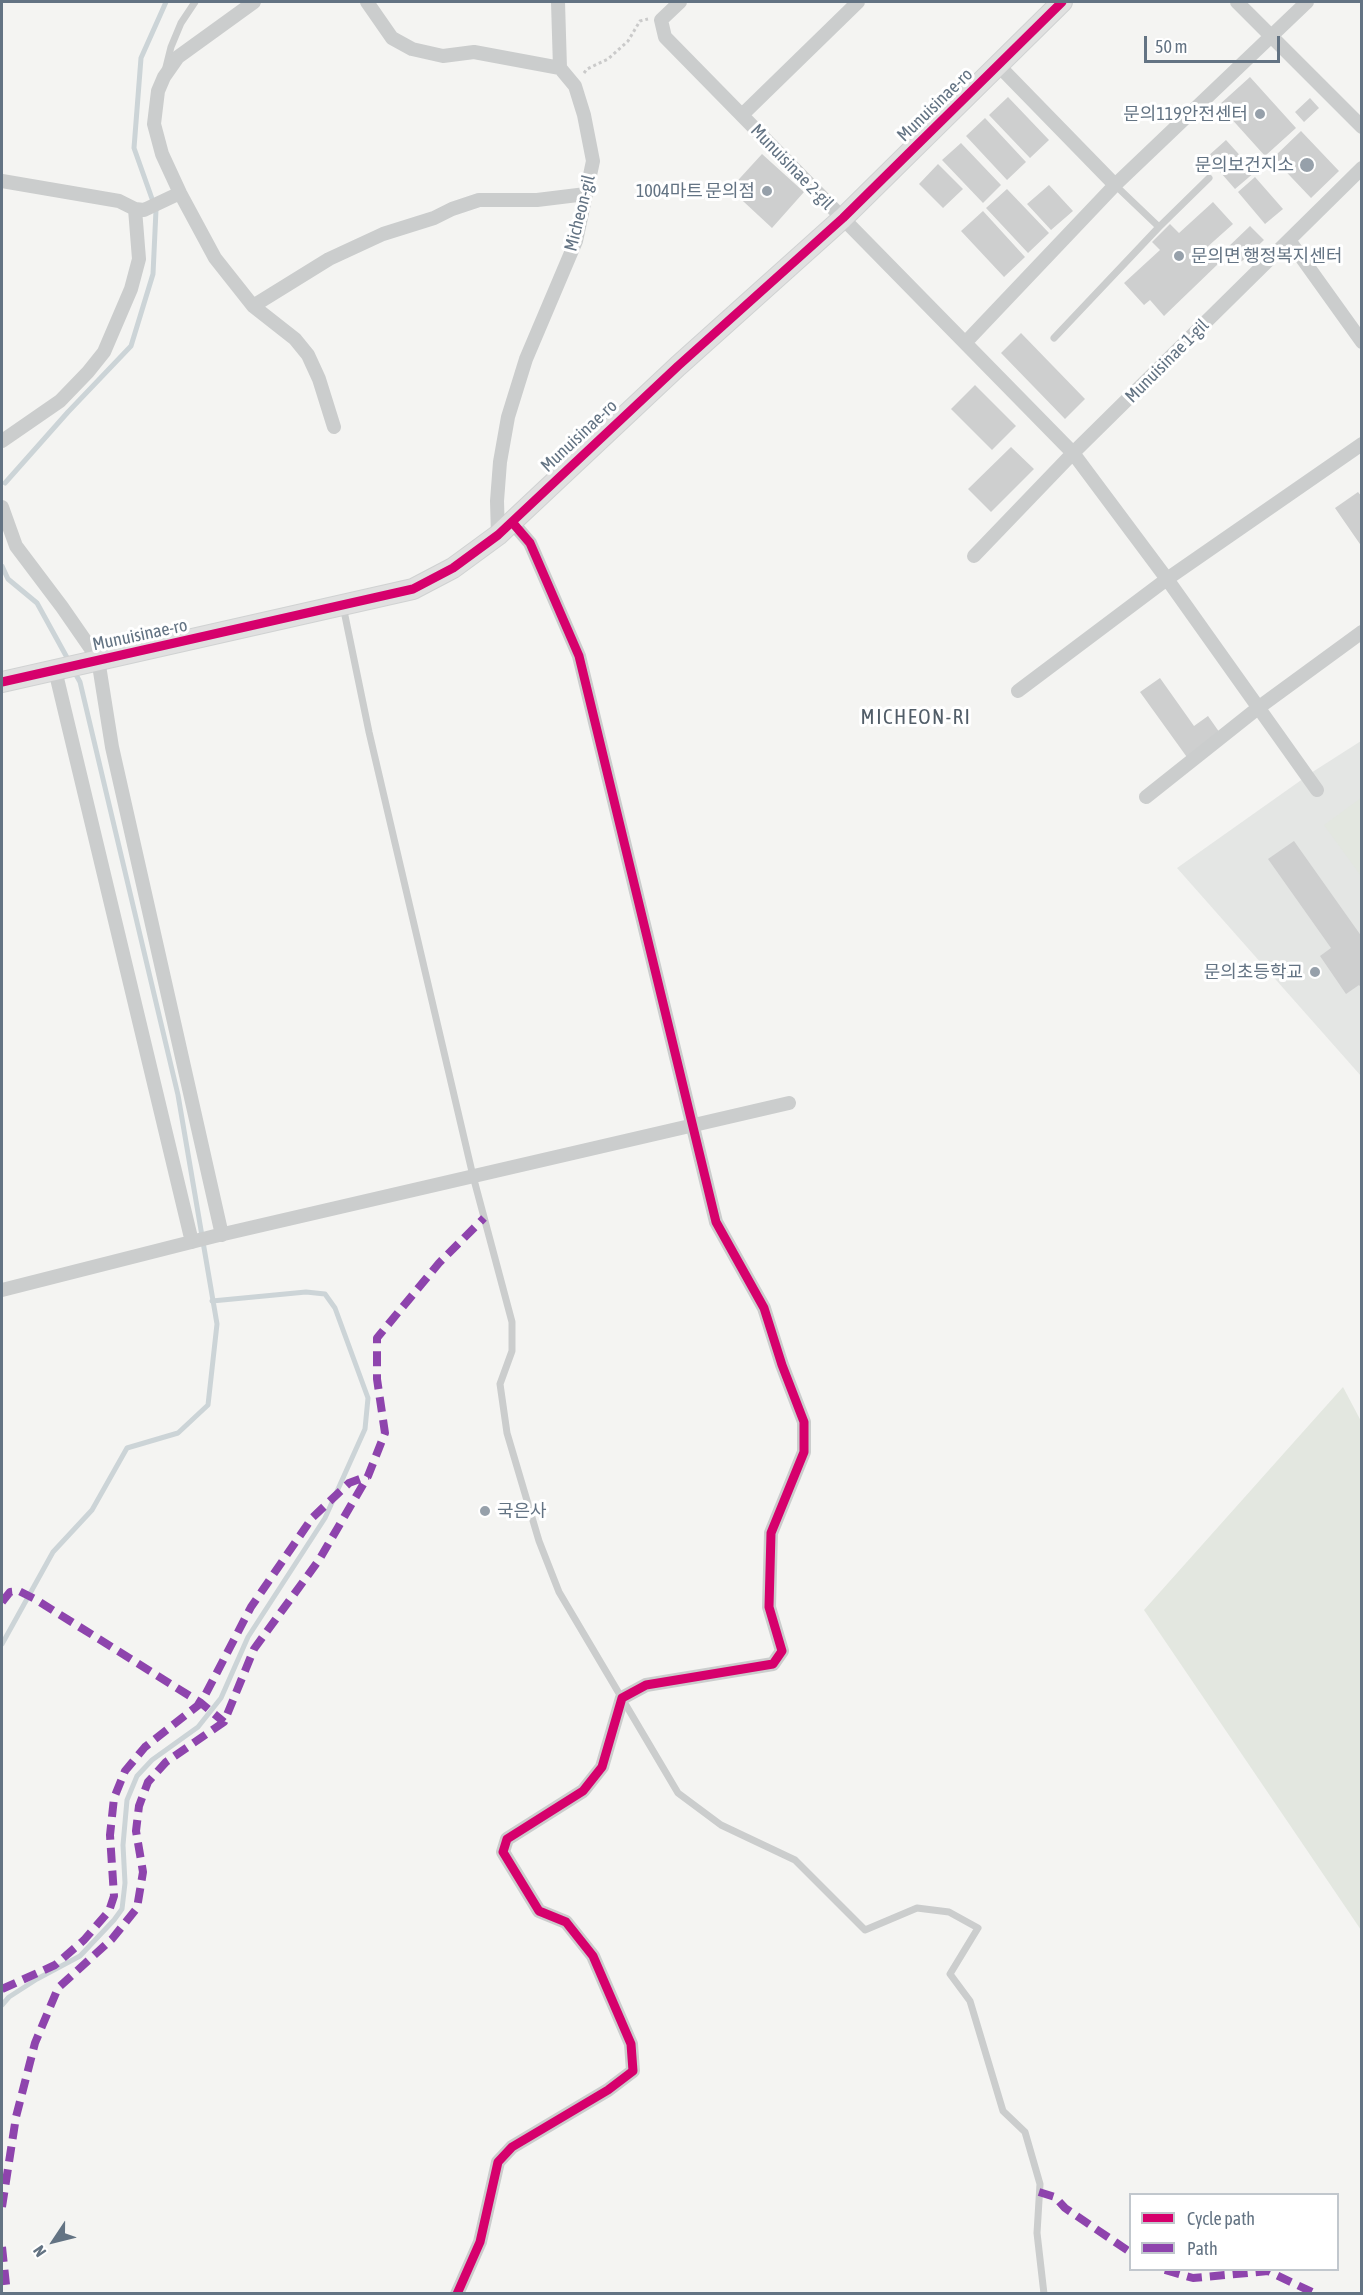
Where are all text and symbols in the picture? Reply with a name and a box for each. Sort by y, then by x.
scale bar [1147,24,1284,62]
text: 50 m [1155,36,1187,57]
street label: Munuisinae-ro [893,64,977,146]
place label: 문의119안전센터 [1123,103,1248,125]
marker: 문의119안전센터 [1253,107,1267,121]
street label: Munuisinae 2-gil [746,120,838,214]
place label: 문의보건지소 [1195,154,1294,176]
marker: 문의보건지소 [1298,156,1316,174]
street label: Micheon-gil [560,173,600,253]
place label: 1004마트 문의점 [636,180,755,202]
marker: 1004마트 문의점 [760,184,774,198]
place label: 문의면 행정복지센터 [1191,245,1343,267]
marker: 문의면 행정복지센터 [1172,249,1186,263]
street label: Munuisinae 1-gil [1121,315,1213,407]
street label: Munuisinae-ro [536,395,622,477]
street label: Munuisinae-ro [91,614,189,656]
district label: MICHEON-RI [861,704,971,730]
place label: 문의초등학교 [1204,961,1303,983]
marker: 문의초등학교 [1308,965,1322,979]
place label: 국은사 [497,1500,547,1522]
marker: 국은사 [478,1504,492,1518]
legend [1129,2193,1339,2271]
text: Cycle path [1187,2208,1255,2229]
north arrow [24,2211,84,2271]
text: Path [1187,2238,1218,2259]
text: N [29,2242,49,2260]

